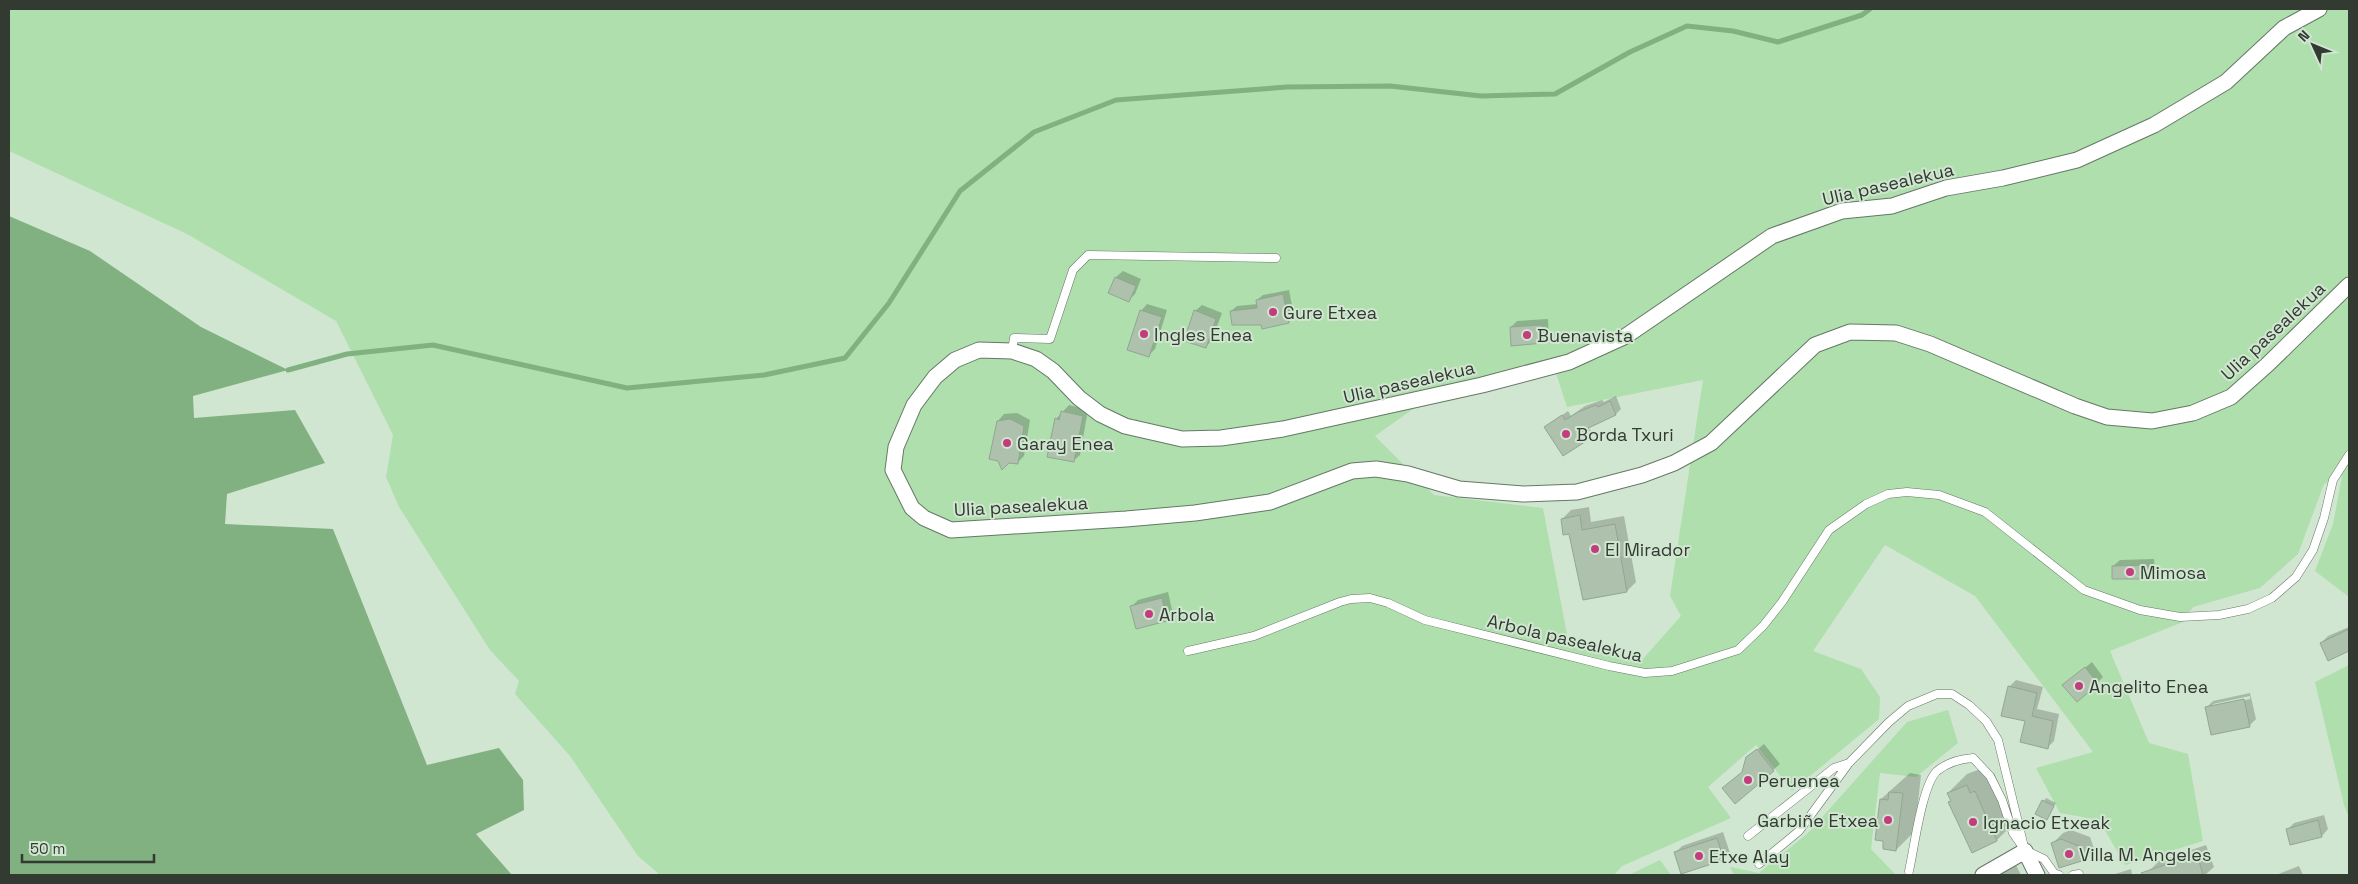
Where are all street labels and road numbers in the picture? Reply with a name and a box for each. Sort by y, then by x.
street label: Ulia pasealekua [1820,158,1956,210]
street label: Ulia pasealekua [2216,277,2330,385]
street label: Ulia pasealekua [1341,356,1477,408]
street label: Ulia pasealekua [953,491,1089,521]
street label: Arbola pasealekua [1485,609,1645,667]

